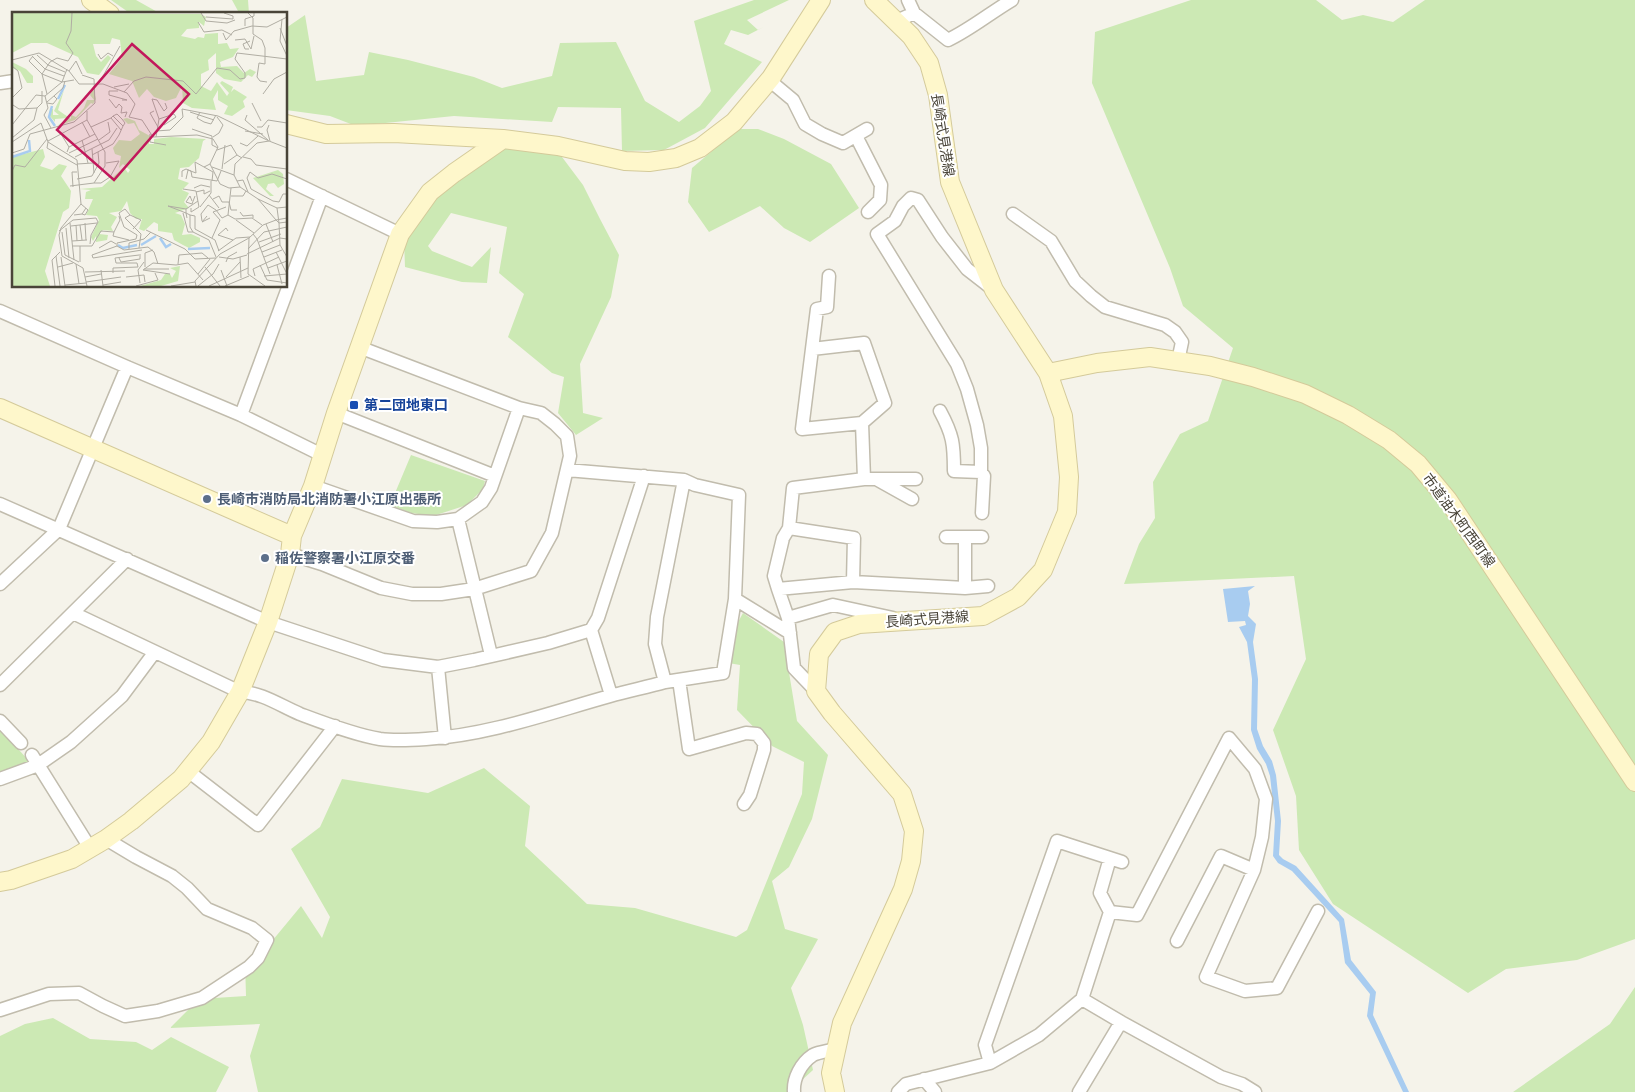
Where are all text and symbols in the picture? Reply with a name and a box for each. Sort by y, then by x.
inset map [12,12,288,288]
street label: 長崎式見港線 [929,92,957,178]
place label: 第二団地東口 [364,397,448,413]
marker: 第二団地東口 [348,399,360,411]
street label: 市道油木町西町線 [1420,470,1498,570]
place label: 長崎市消防局北消防署小江原出張所 [217,491,441,507]
marker: 長崎市消防局北消防署小江原出張所 [201,493,213,505]
place label: 稲佐警察署小江原交番 [275,550,415,566]
marker: 稲佐警察署小江原交番 [259,552,271,564]
street label: 長崎式見港線 [885,608,969,630]

